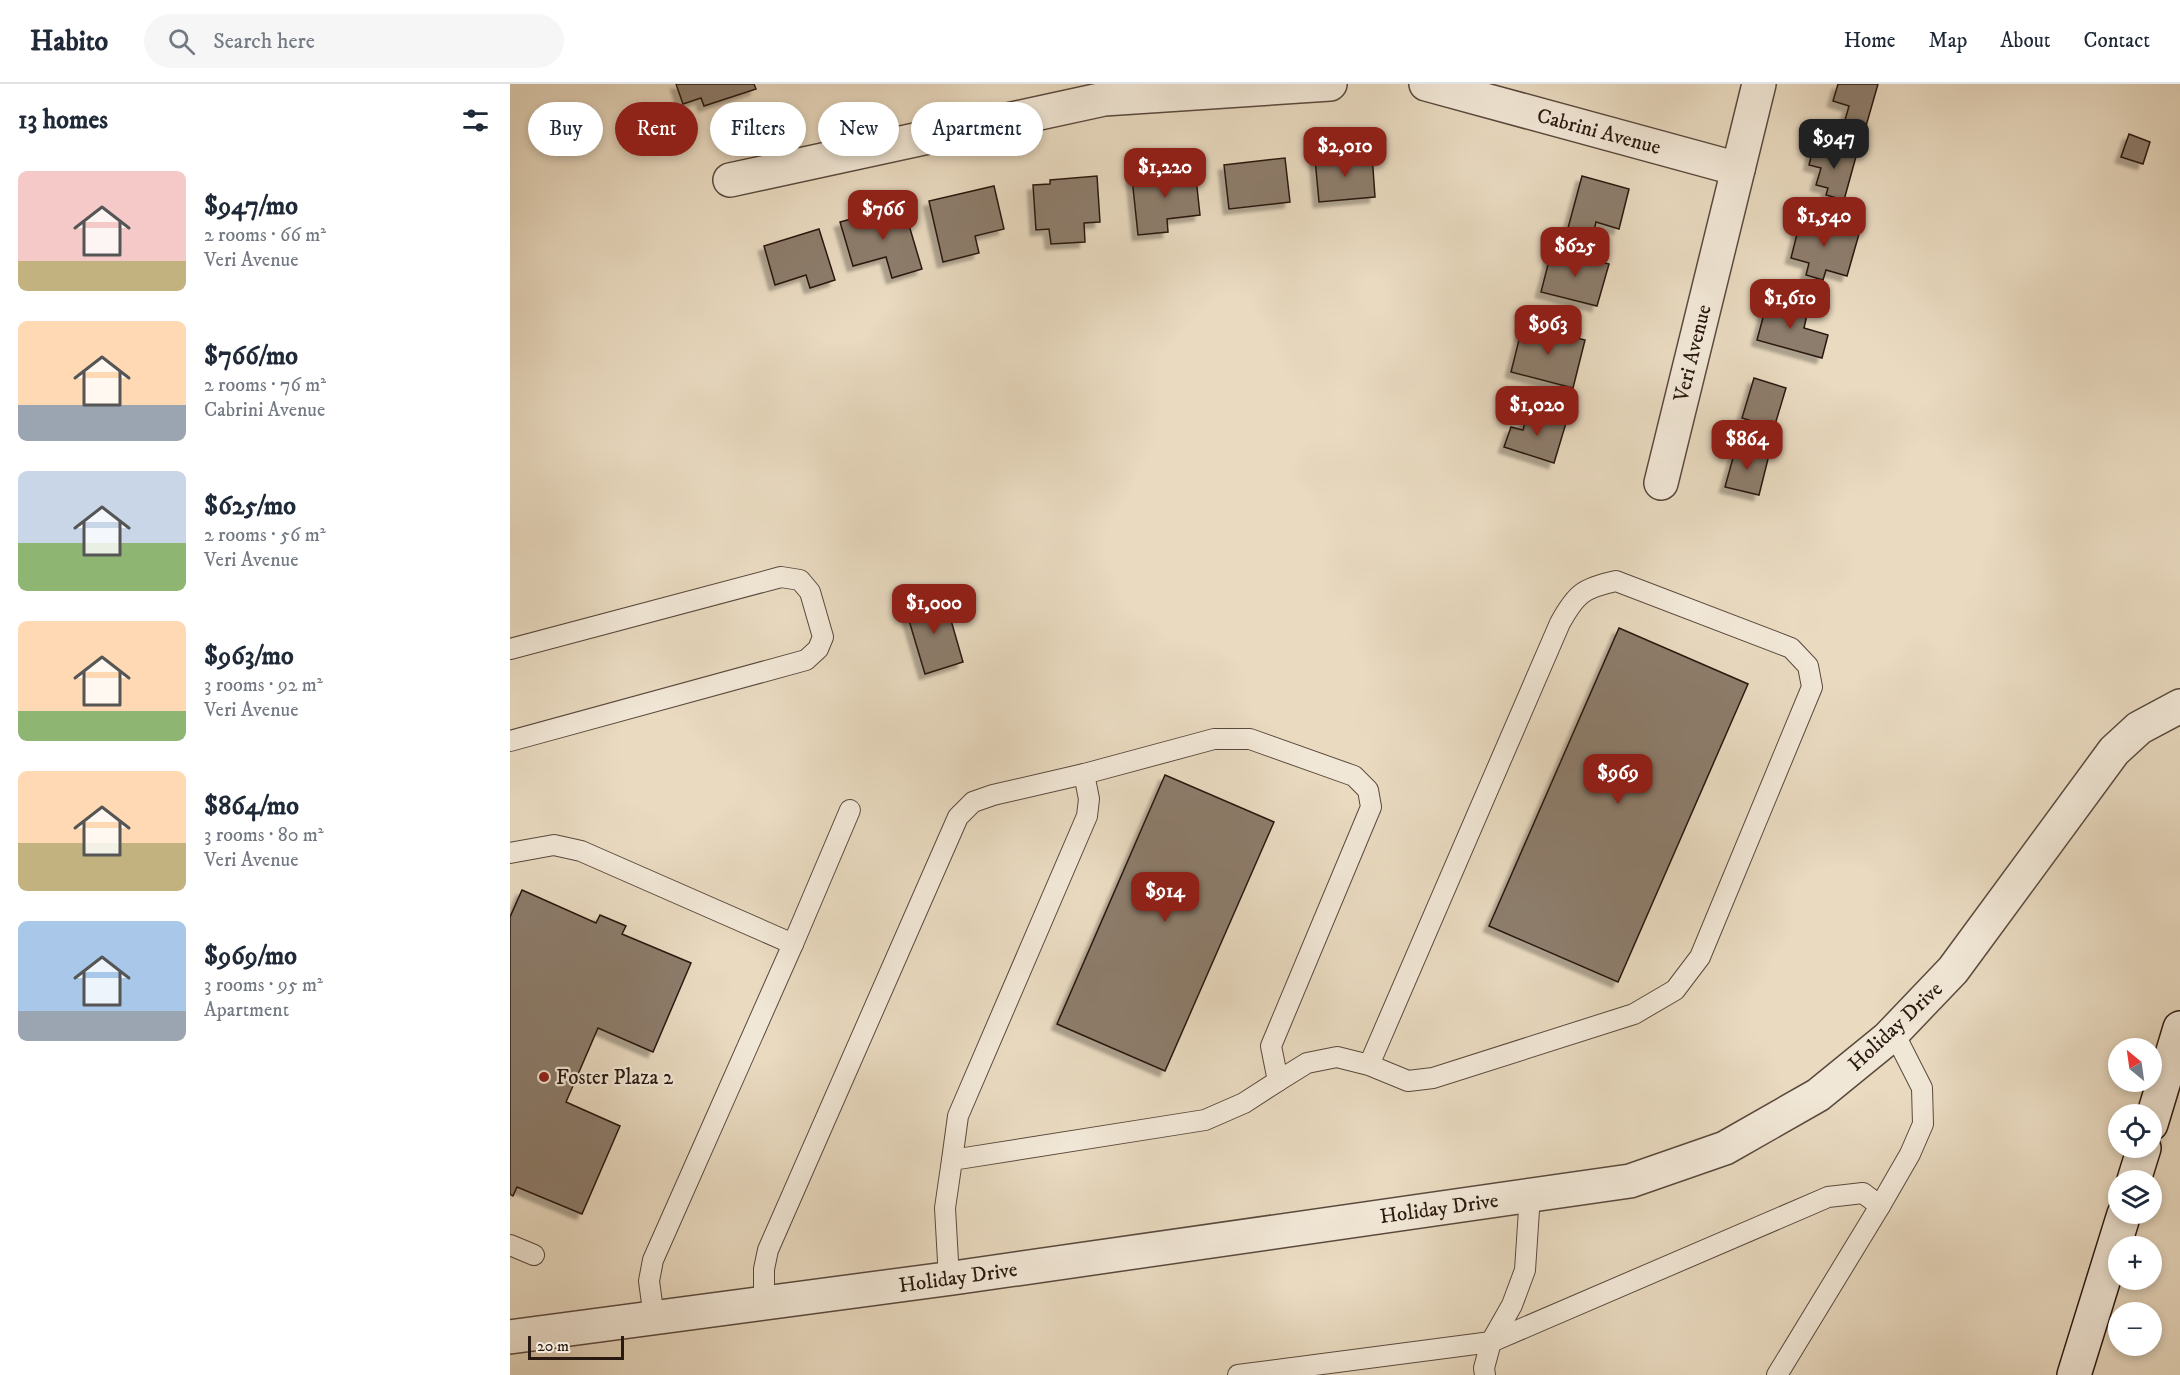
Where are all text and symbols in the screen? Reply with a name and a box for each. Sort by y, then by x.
search box [144,14,564,68]
text: Habito [30,24,108,59]
icon: search [165,25,198,58]
text: Search here [213,28,315,55]
text: Home [1844,28,1896,54]
text: Map [1929,28,1967,54]
text: About [2000,28,2051,54]
text: Contact [2084,28,2150,54]
chip: Buy [528,102,603,156]
chip: Rent [615,102,698,156]
chip: Filters [710,102,806,156]
chip: New [818,102,899,156]
chip: Apartment [911,102,1043,156]
street label: Cabrini Avenue [1534,103,1664,161]
text: 13 homes [18,104,108,137]
icon: filters [459,104,492,137]
pin: $947 [1798,119,1870,170]
text: $947 [1813,126,1855,151]
pin: $2,010 [1296,127,1394,178]
text: $2,010 [1317,134,1373,159]
pin: $1,220 [1116,148,1214,199]
text: $1,220 [1138,155,1192,180]
text: $947/mo [204,190,298,223]
pin: $766 [847,190,919,241]
icon: home [66,195,138,267]
text: $766 [862,197,904,222]
pin: $1,540 [1775,197,1873,248]
text: $1,540 [1797,204,1851,229]
text: 2 rooms · 66 m² [204,223,326,248]
pin: $625 [1539,227,1611,278]
text: $625 [1555,234,1595,259]
text: Veri Avenue [204,248,298,273]
pin: $1,610 [1741,279,1839,330]
text: $1,610 [1764,286,1816,311]
street label: Veri Avenue [1668,302,1718,405]
pin: $963 [1512,305,1584,356]
text: $963 [1529,312,1567,337]
text: $766/mo [204,340,298,373]
icon: home [66,345,138,417]
text: 2 rooms · 76 m² [204,373,326,398]
pin: $1,020 [1488,386,1586,437]
text: $1,020 [1510,393,1565,418]
text: Cabrini Avenue [204,398,325,423]
pin: $864 [1711,420,1783,471]
text: $864 [1726,427,1768,452]
text: $625/mo [204,490,296,523]
icon: home [66,495,138,567]
text: 2 rooms · 56 m² [204,523,326,548]
text: Veri Avenue [204,548,298,573]
pin: $1,000 [885,584,983,635]
text: $1,000 [906,591,962,616]
text: $963/mo [204,640,294,673]
icon: home [66,645,138,717]
text: 3 rooms · 92 m² [204,673,323,698]
text: Veri Avenue [204,698,298,723]
pin: $969 [1582,754,1654,805]
text: $969 [1597,761,1639,786]
text: $864/mo [204,790,299,823]
icon: home [66,795,138,867]
text: 3 rooms · 80 m² [204,823,324,848]
text: Veri Avenue [204,848,298,873]
pin: $914 [1129,872,1201,923]
text: $914 [1145,879,1185,904]
text: $969/mo [204,940,297,973]
icon: home [66,945,138,1017]
text: 3 rooms · 95 m² [204,973,323,998]
street label: Holiday Drive [1843,976,1949,1077]
text: Apartment [204,998,289,1023]
north arrow [2108,1038,2162,1092]
map controls [2108,1038,2162,1356]
place label: Foster Plaza 2 [556,1065,674,1091]
marker: Foster Plaza 2 [537,1070,551,1084]
button: locate [2108,1104,2162,1158]
button: layers [2108,1170,2162,1224]
street label: Holiday Drive [1378,1188,1500,1230]
button: + [2108,1236,2162,1290]
street label: Holiday Drive [897,1257,1019,1299]
button: − [2108,1302,2162,1356]
scale bar [528,1333,624,1360]
text: 20 m [537,1336,569,1356]

